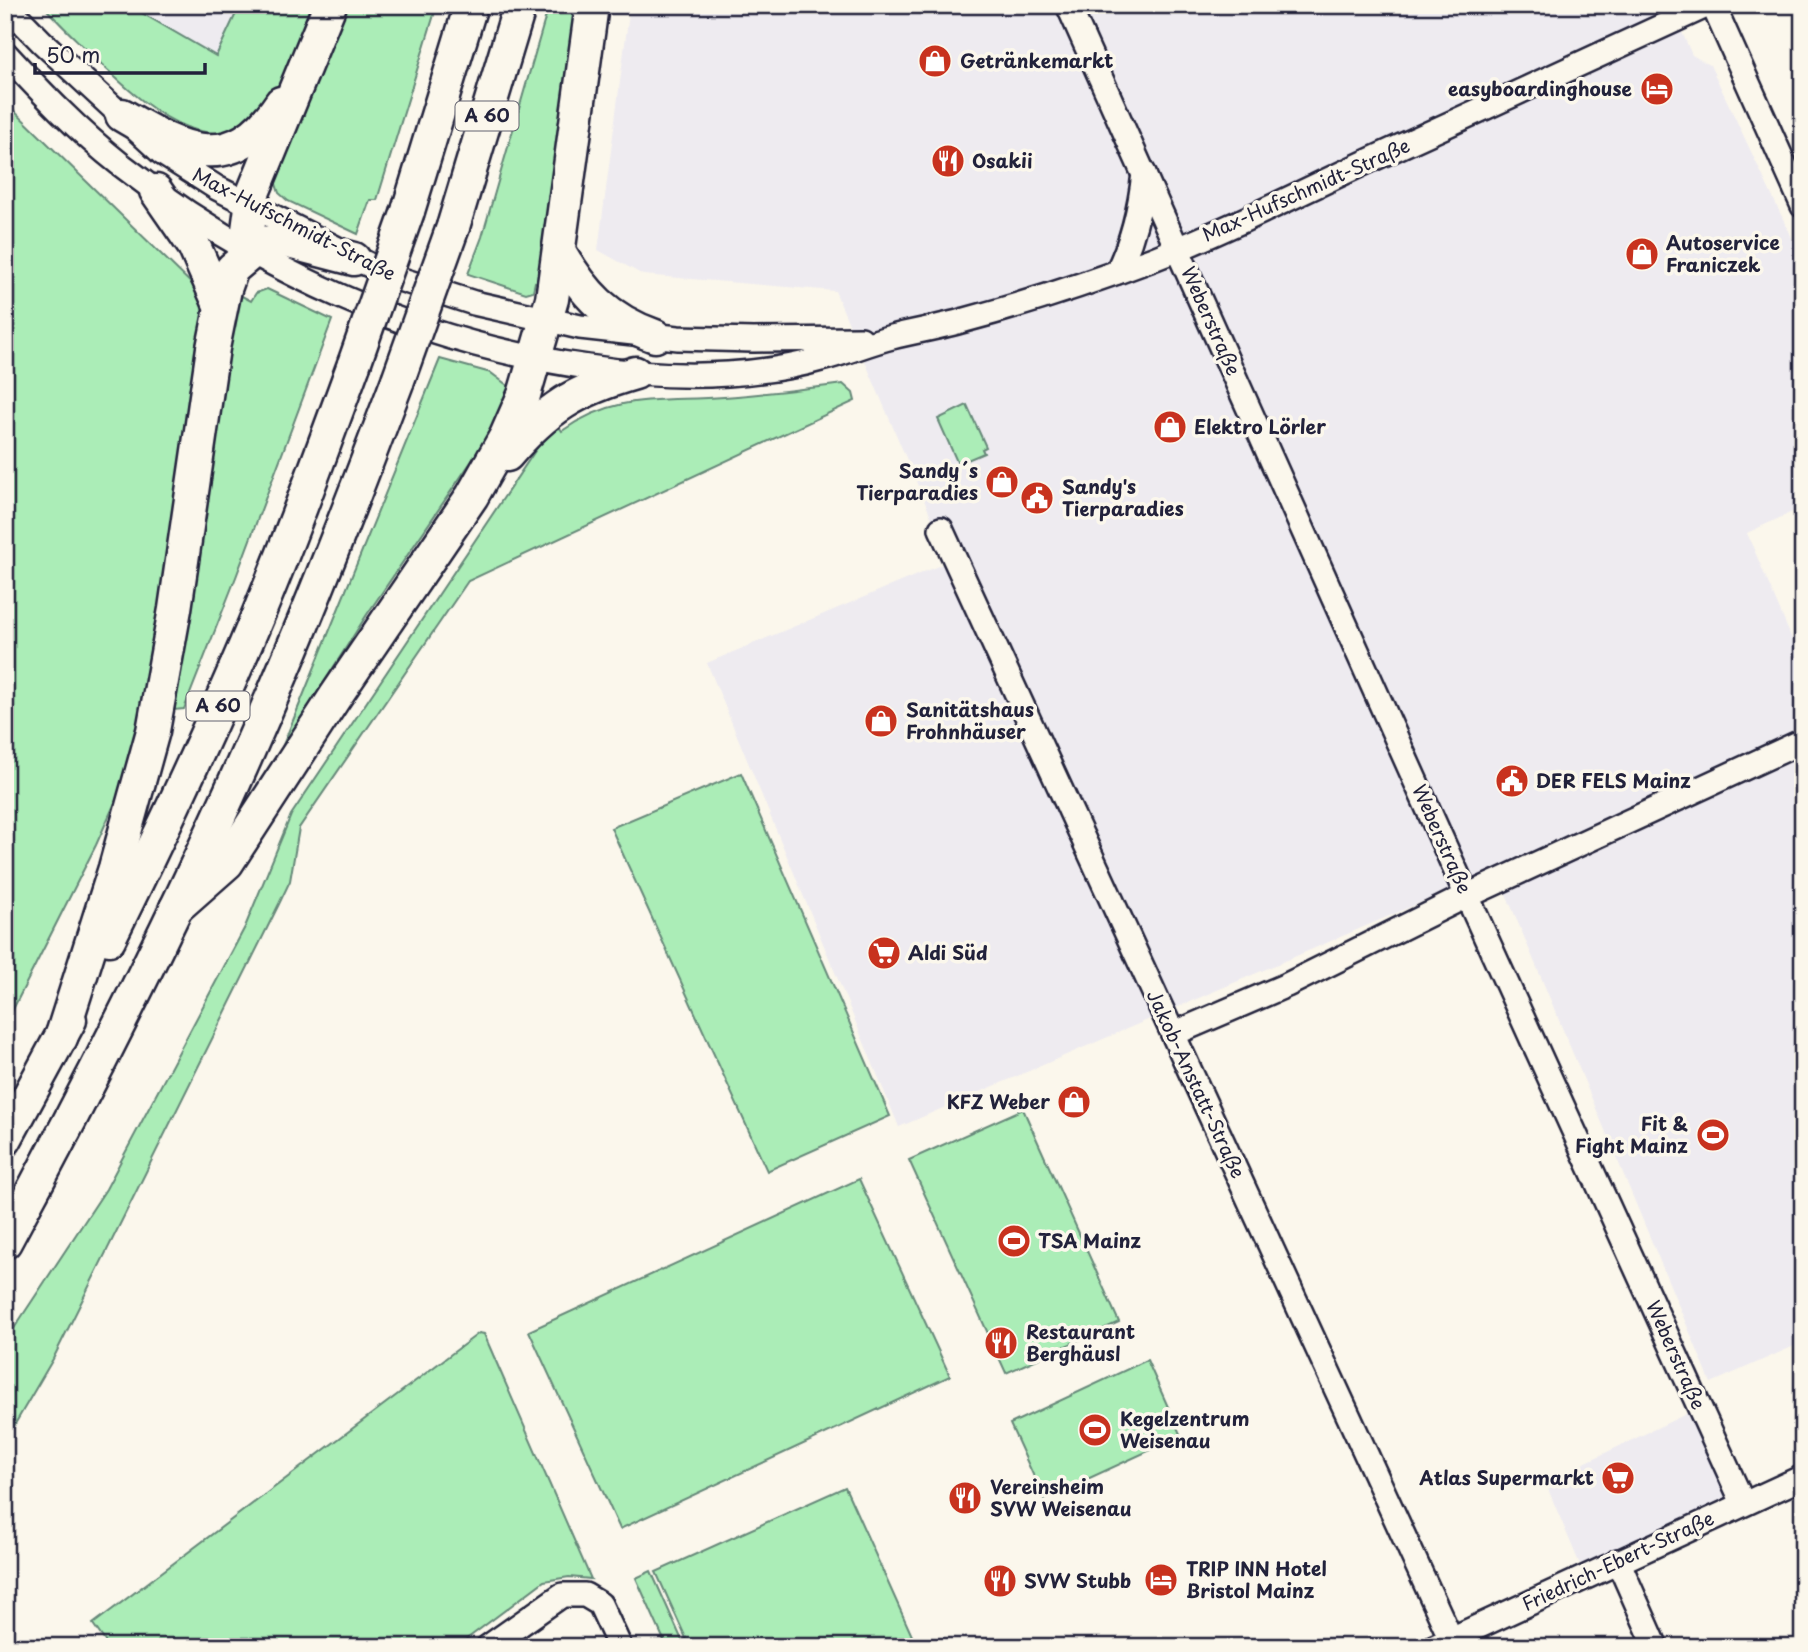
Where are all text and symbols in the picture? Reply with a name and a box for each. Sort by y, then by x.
scale bar [35,32,205,76]
text: 50 m [46,38,100,70]
shop icon: Getränkemarkt [916,42,954,80]
place label: Getränkemarkt [960,46,1113,74]
hotel icon: easyboardinghouse [1638,70,1676,108]
place label: easyboardinghouse [1448,74,1632,102]
road number: A 60 [456,102,518,131]
street label: Max-Hufschmidt-Straße [1197,131,1414,248]
restaurant icon: Osakii [929,142,967,180]
place label: Osakii [972,146,1033,174]
street label: Max-Hufschmidt-Straße [188,160,401,287]
place label: Autoservice Franiczek [1666,228,1780,278]
shop icon: Autoservice Franiczek [1623,235,1661,273]
street label: Weberstraße [1175,262,1248,380]
shop icon: Elektro Lörler [1151,408,1189,446]
place label: Elektro Lörler [1194,412,1326,440]
place label: Sandy´s Tierparadies [856,456,978,506]
shop icon: Sandy´s Tierparadies [983,463,1021,501]
place label: Sandy's Tierparadies [1062,472,1184,522]
public building icon: Sandy's Tierparadies [1018,479,1056,517]
road number: A 60 [186,692,249,720]
place label: Sanitätshaus Frohnhäuser [906,695,1034,745]
shop icon: Sanitätshaus Frohnhäuser [862,702,900,740]
public building icon: DER FELS Mainz [1493,762,1531,800]
place label: DER FELS Mainz [1536,766,1691,794]
street label: Weberstraße [1406,780,1479,898]
supermarket icon: Aldi Süd [865,934,903,972]
place label: Aldi Süd [908,938,988,966]
street label: Jakob-Anstatt-Straße [1141,985,1253,1183]
shop icon: KFZ Weber [1055,1083,1093,1121]
place label: KFZ Weber [947,1087,1050,1115]
place label: Fit & Fight Mainz [1575,1109,1688,1159]
sports icon: Fit & Fight Mainz [1694,1116,1732,1154]
sports icon: TSA Mainz [995,1222,1033,1260]
place label: TSA Mainz [1038,1226,1141,1254]
street label: Weberstraße [1640,1296,1713,1414]
place label: Restaurant Berghäusl [1026,1317,1135,1367]
restaurant icon: Restaurant Berghäusl [982,1324,1020,1362]
place label: Kegelzentrum Weisenau [1120,1404,1249,1454]
sports icon: Kegelzentrum Weisenau [1076,1411,1114,1449]
supermarket icon: Atlas Supermarkt [1599,1459,1637,1497]
place label: Atlas Supermarkt [1418,1463,1594,1491]
place label: Vereinsheim SVW Weisenau [990,1472,1132,1522]
restaurant icon: Vereinsheim SVW Weisenau [946,1479,984,1517]
street label: Friedrich-Ebert-Straße [1517,1503,1718,1617]
place label: TRIP INN Hotel Bristol Mainz [1186,1554,1327,1604]
hotel icon: TRIP INN Hotel Bristol Mainz [1142,1561,1180,1599]
restaurant icon: SVW Stubb [981,1562,1019,1600]
place label: SVW Stubb [1024,1566,1131,1594]

